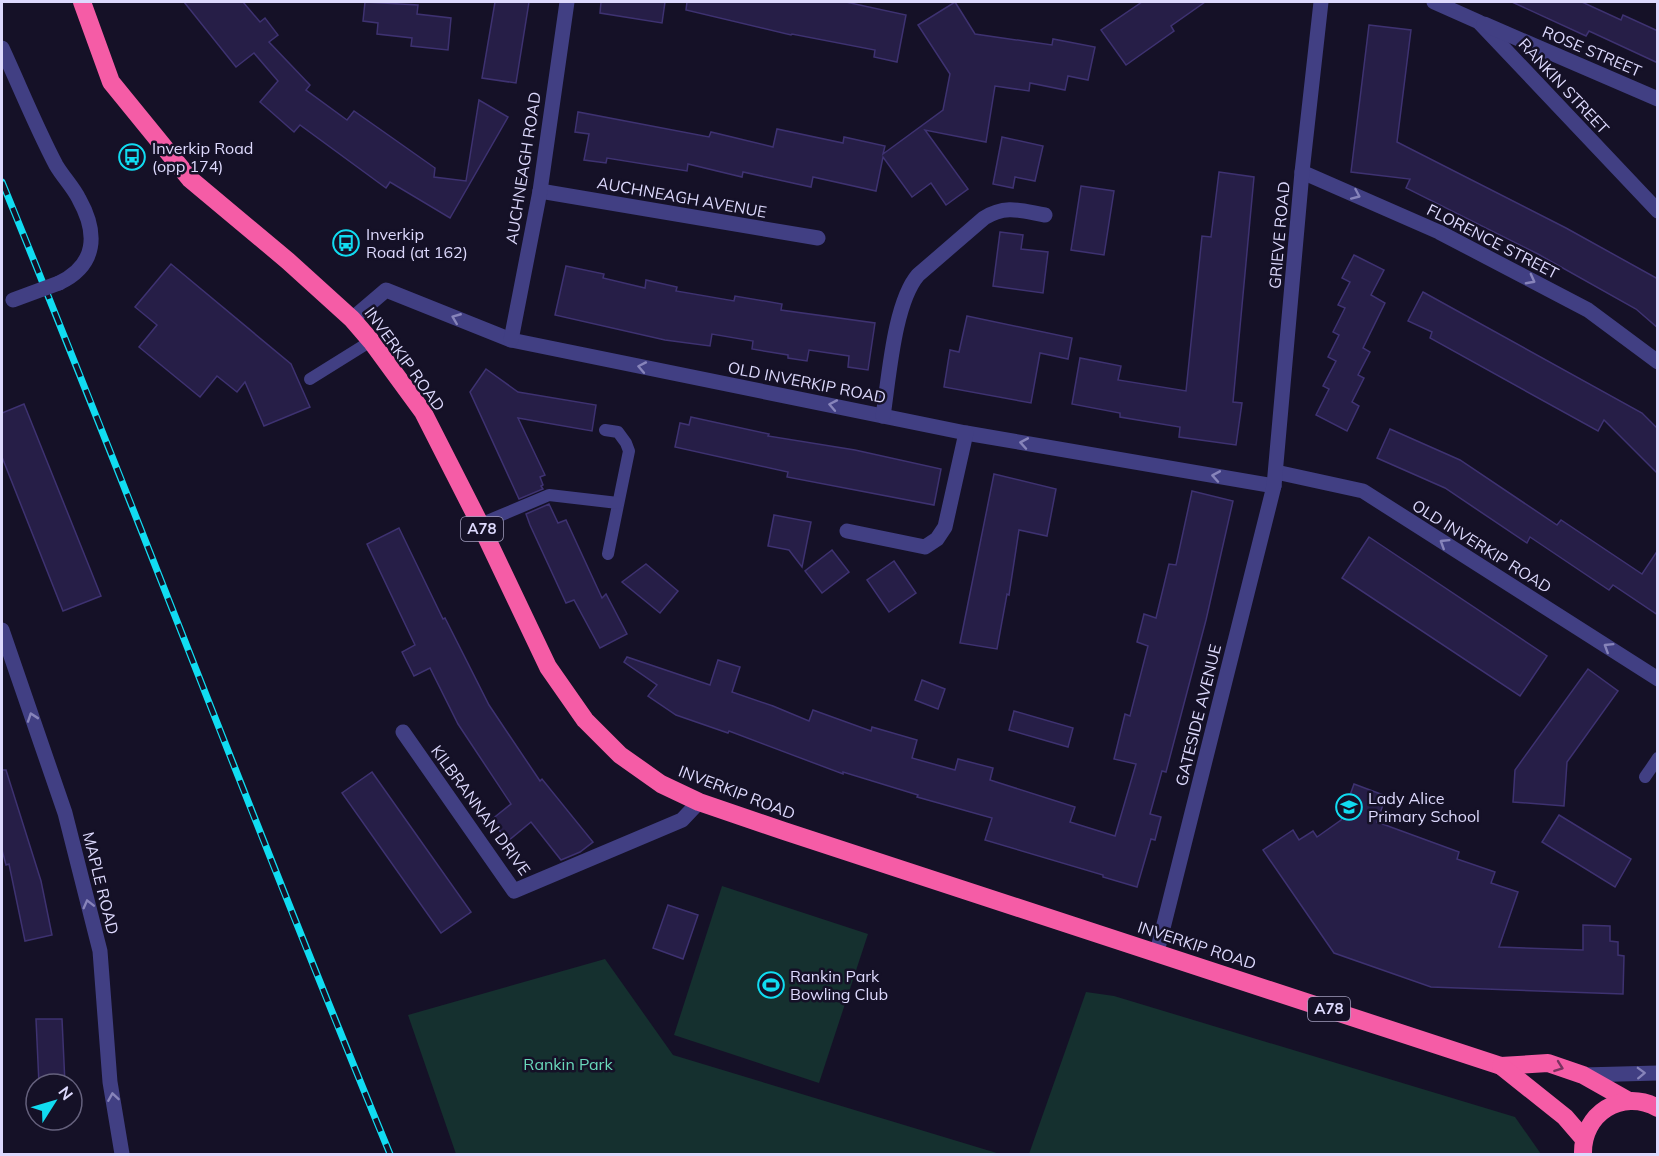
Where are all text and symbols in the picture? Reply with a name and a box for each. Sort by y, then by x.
street label: ROSE STREET [1539,21,1645,81]
street label: RANKIN STREET [1514,34,1614,138]
street label: AUCHNEAGH ROAD [501,90,545,246]
place label: Inverkip Road (opp 174) [152,138,253,176]
bus stop icon: Inverkip Road (opp 174) [117,142,147,172]
street label: AUCHNEAGH AVENUE [596,172,768,222]
street label: GRIEVE ROAD [1264,180,1294,290]
one-way arrow [1349,188,1360,200]
street label: FLORENCE STREET [1424,199,1563,283]
place label: Inverkip Road (at 162) [366,224,468,262]
bus stop icon: Inverkip Road (at 162) [331,228,361,258]
one-way arrow [1525,273,1535,284]
street label: INVERKIP ROAD [361,303,449,415]
one-way arrow [452,313,463,325]
street label: OLD INVERKIP ROAD [726,357,888,407]
one-way arrow [637,361,647,374]
one-way arrow [828,400,838,413]
one-way arrow [1019,437,1029,449]
one-way arrow [1212,470,1221,482]
street label: OLD INVERKIP ROAD [1409,495,1555,597]
road number: A78 [461,517,503,541]
one-way arrow [1439,539,1450,550]
street label: GATESIDE AVENUE [1171,642,1225,788]
one-way arrow [1604,643,1614,655]
one-way arrow [26,712,39,723]
street label: KILBRANNAN DRIVE [427,741,535,879]
street label: INVERKIP ROAD [676,761,798,823]
place label: Lady Alice Primary School [1368,788,1480,826]
school or university icon: Lady Alice Primary School [1334,792,1364,822]
street label: MAPLE ROAD [79,830,123,936]
one-way arrow [82,899,95,909]
street label: INVERKIP ROAD [1135,916,1259,974]
place label: Rankin Park Bowling Club [790,966,888,1004]
sports icon: Rankin Park Bowling Club [756,970,786,1000]
road number: A78 [1308,997,1350,1021]
park label: Rankin Park [523,1054,613,1074]
one-way arrow [1553,1059,1564,1072]
one-way arrow [1637,1067,1646,1080]
north arrow [24,1072,84,1132]
text: N [54,1082,78,1104]
one-way arrow [107,1092,119,1101]

